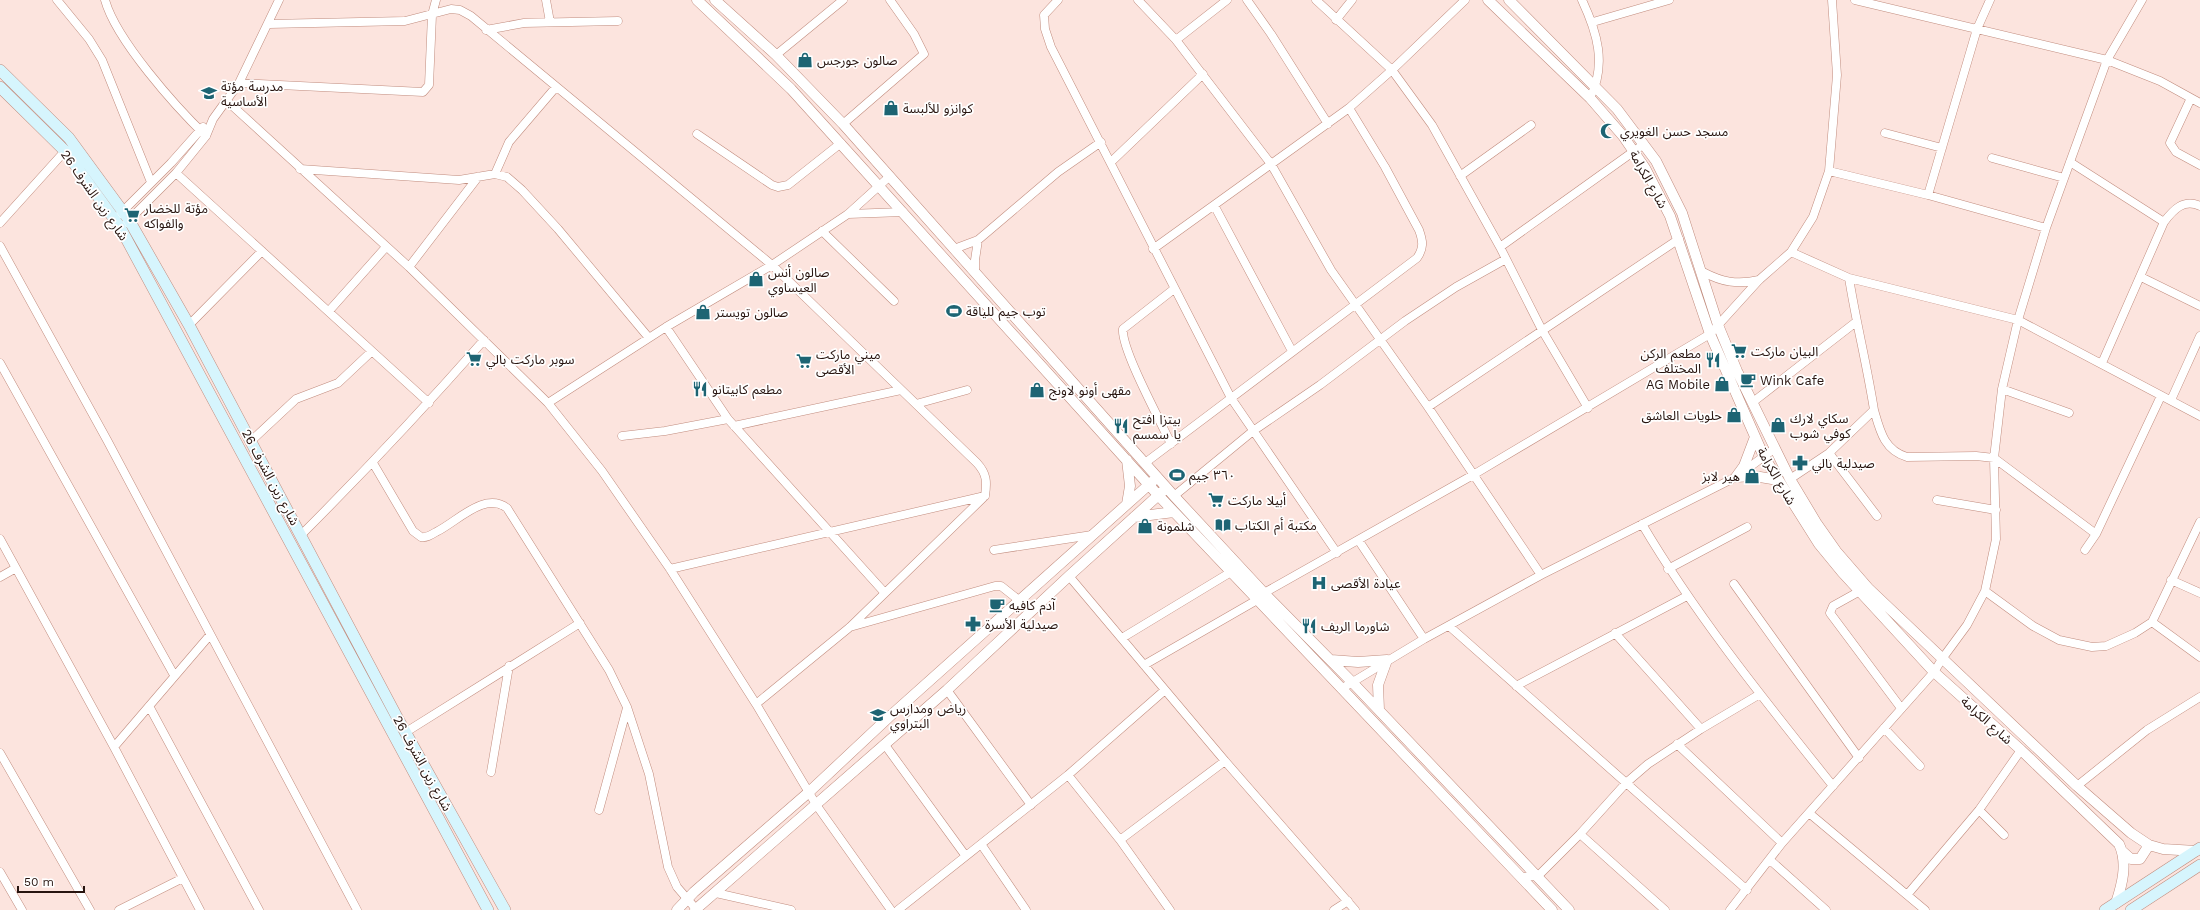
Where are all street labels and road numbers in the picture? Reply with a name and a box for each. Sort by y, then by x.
street label: شارع زين الشرف 26 [55,147,131,245]
street label: شارع الكرامة [1624,148,1671,212]
street label: شارع زين الشرف 26 [236,426,302,529]
street label: شارع الكرامة [1751,445,1799,509]
street label: شارع الكرامة [1956,693,2015,750]
street label: شارع زين الشرف 26 [387,713,455,815]

